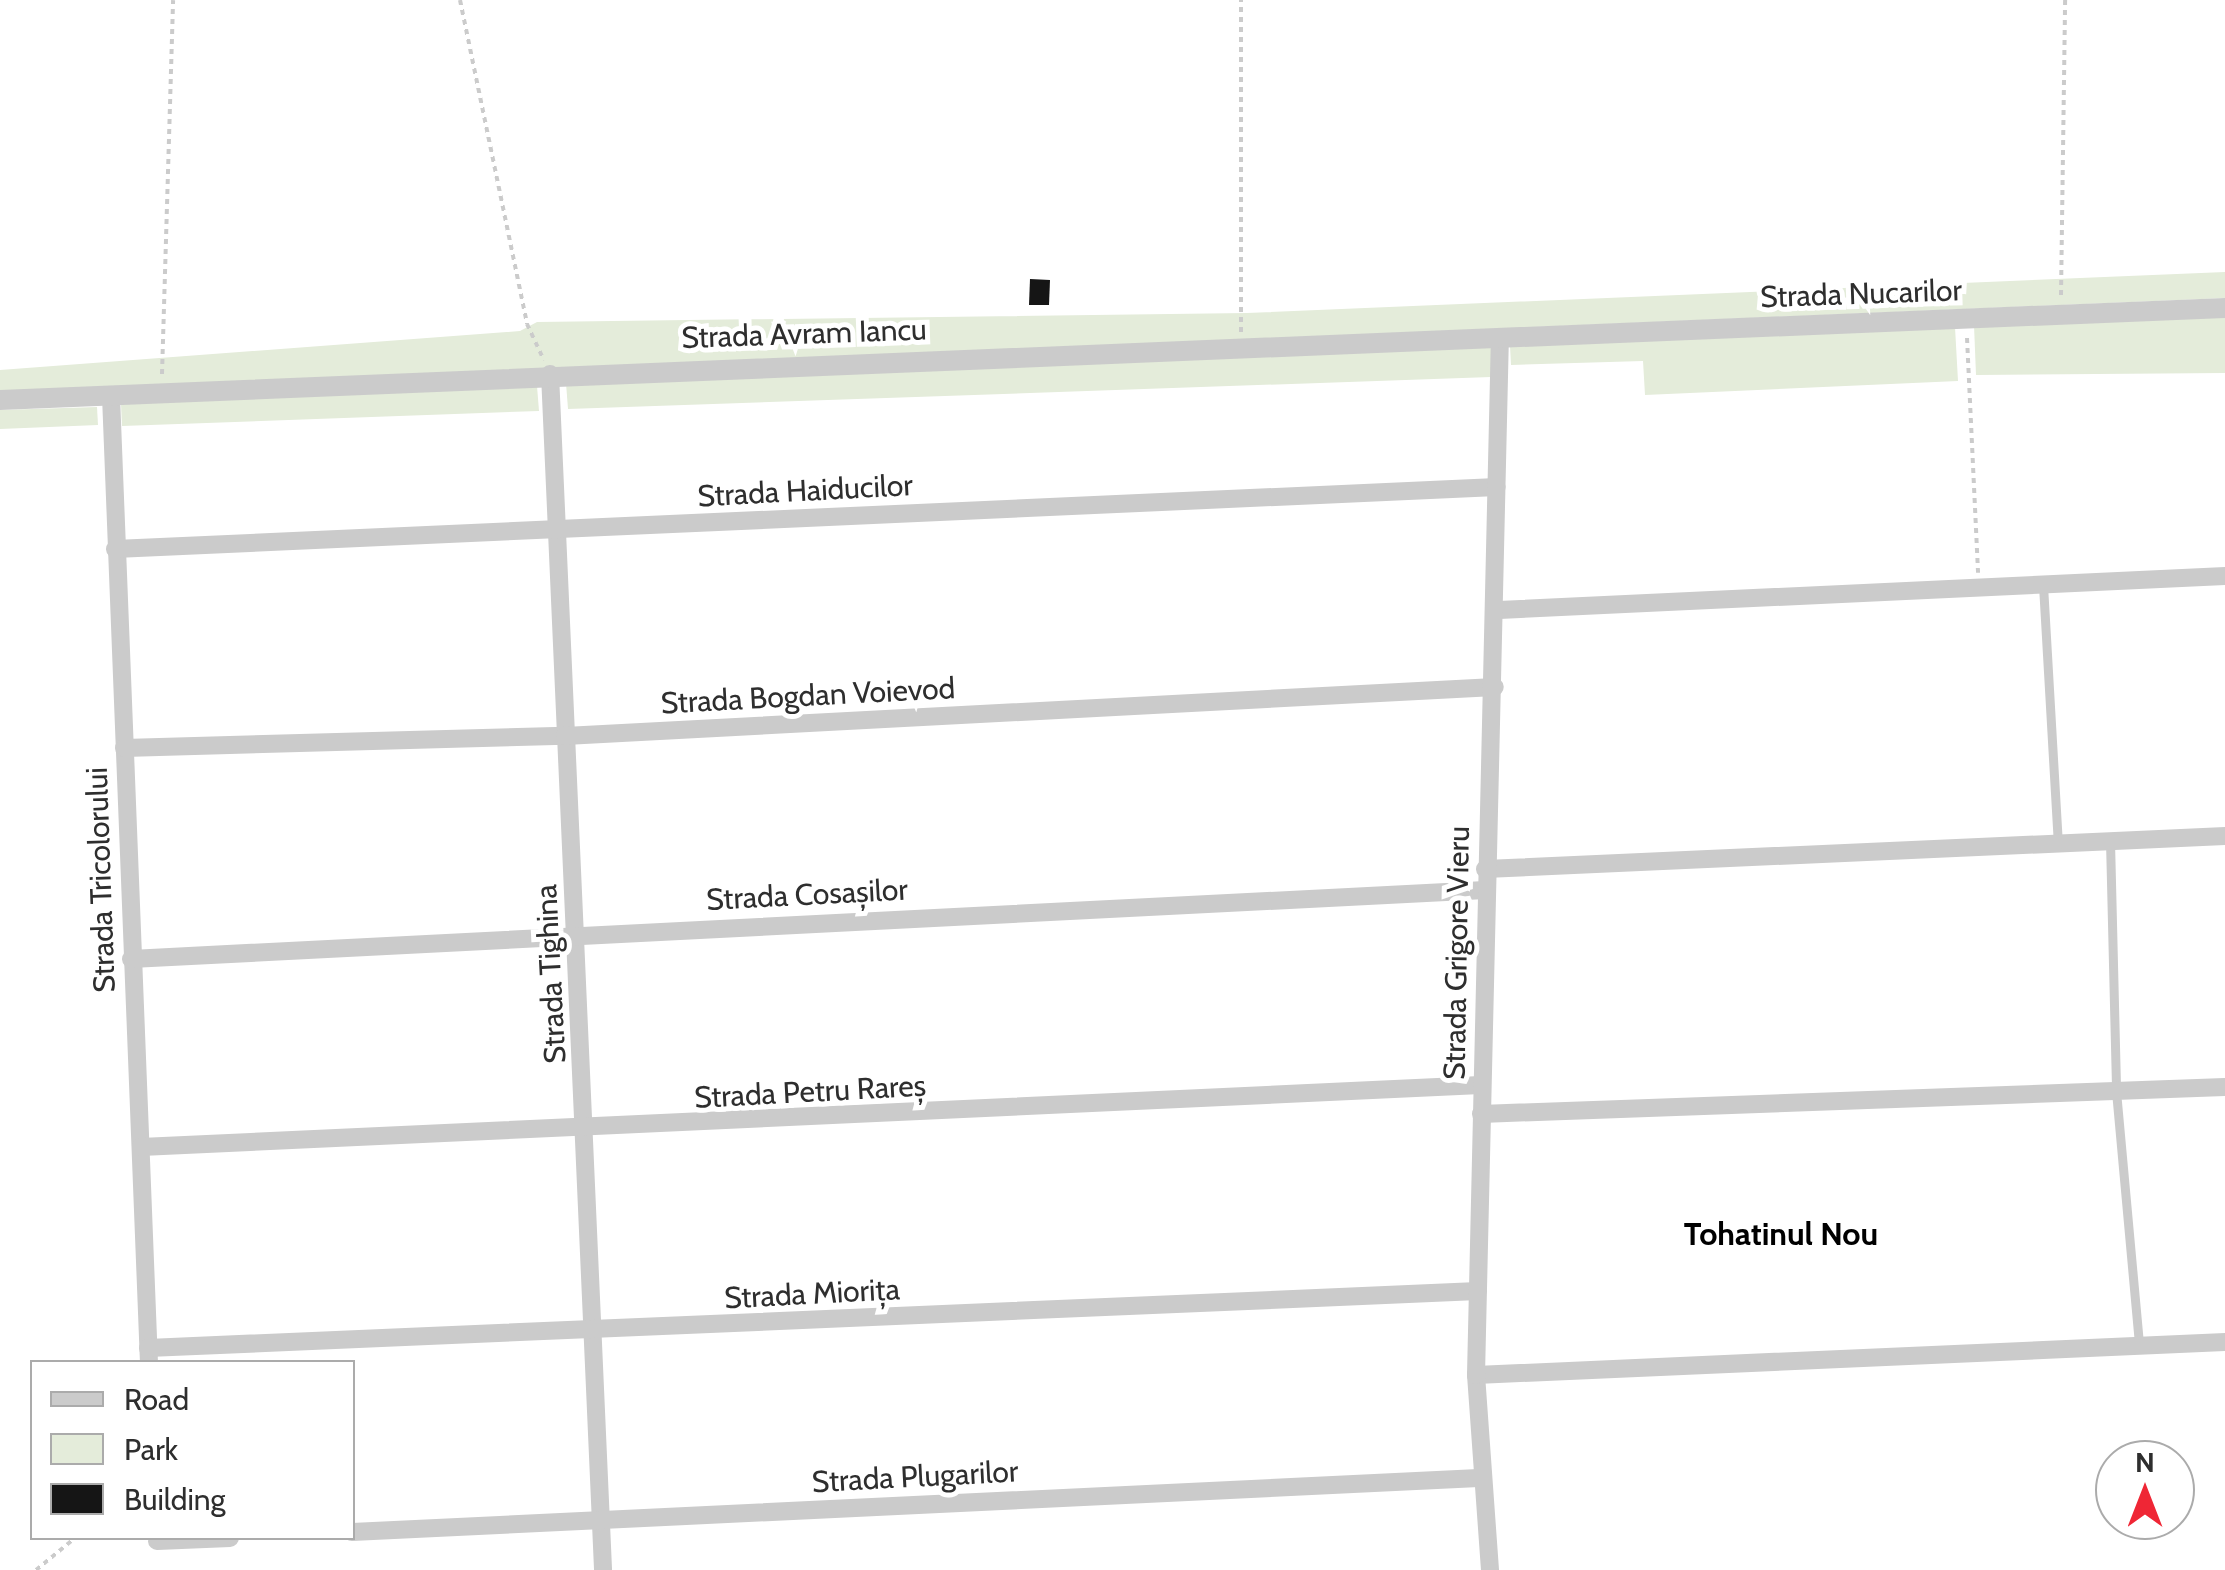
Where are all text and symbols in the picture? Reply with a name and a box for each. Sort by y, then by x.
street label: Strada Nucarilor [1759,272,1963,316]
street label: Strada Avram Iancu [681,312,927,356]
street label: Strada Haiducilor [696,467,914,515]
street label: Strada Bogdan Voievod [660,670,956,722]
street label: Strada Tricolorului [79,767,123,993]
street label: Strada Grigore Vieru [1437,826,1477,1080]
street label: Strada Cosașilor [705,872,909,918]
street label: Strada Tighina [528,883,574,1065]
street label: Strada Petru Rareș [693,1068,927,1116]
district label: Tohatinul Nou [1684,1215,1878,1253]
street label: Strada Miorița [723,1271,901,1317]
legend [30,1360,355,1540]
text: Road [124,1381,189,1418]
text: Park [124,1431,178,1468]
north arrow [2095,1440,2195,1540]
text: N [2135,1445,2155,1479]
street label: Strada Plugarilor [811,1454,1019,1500]
text: Building [124,1481,226,1518]

